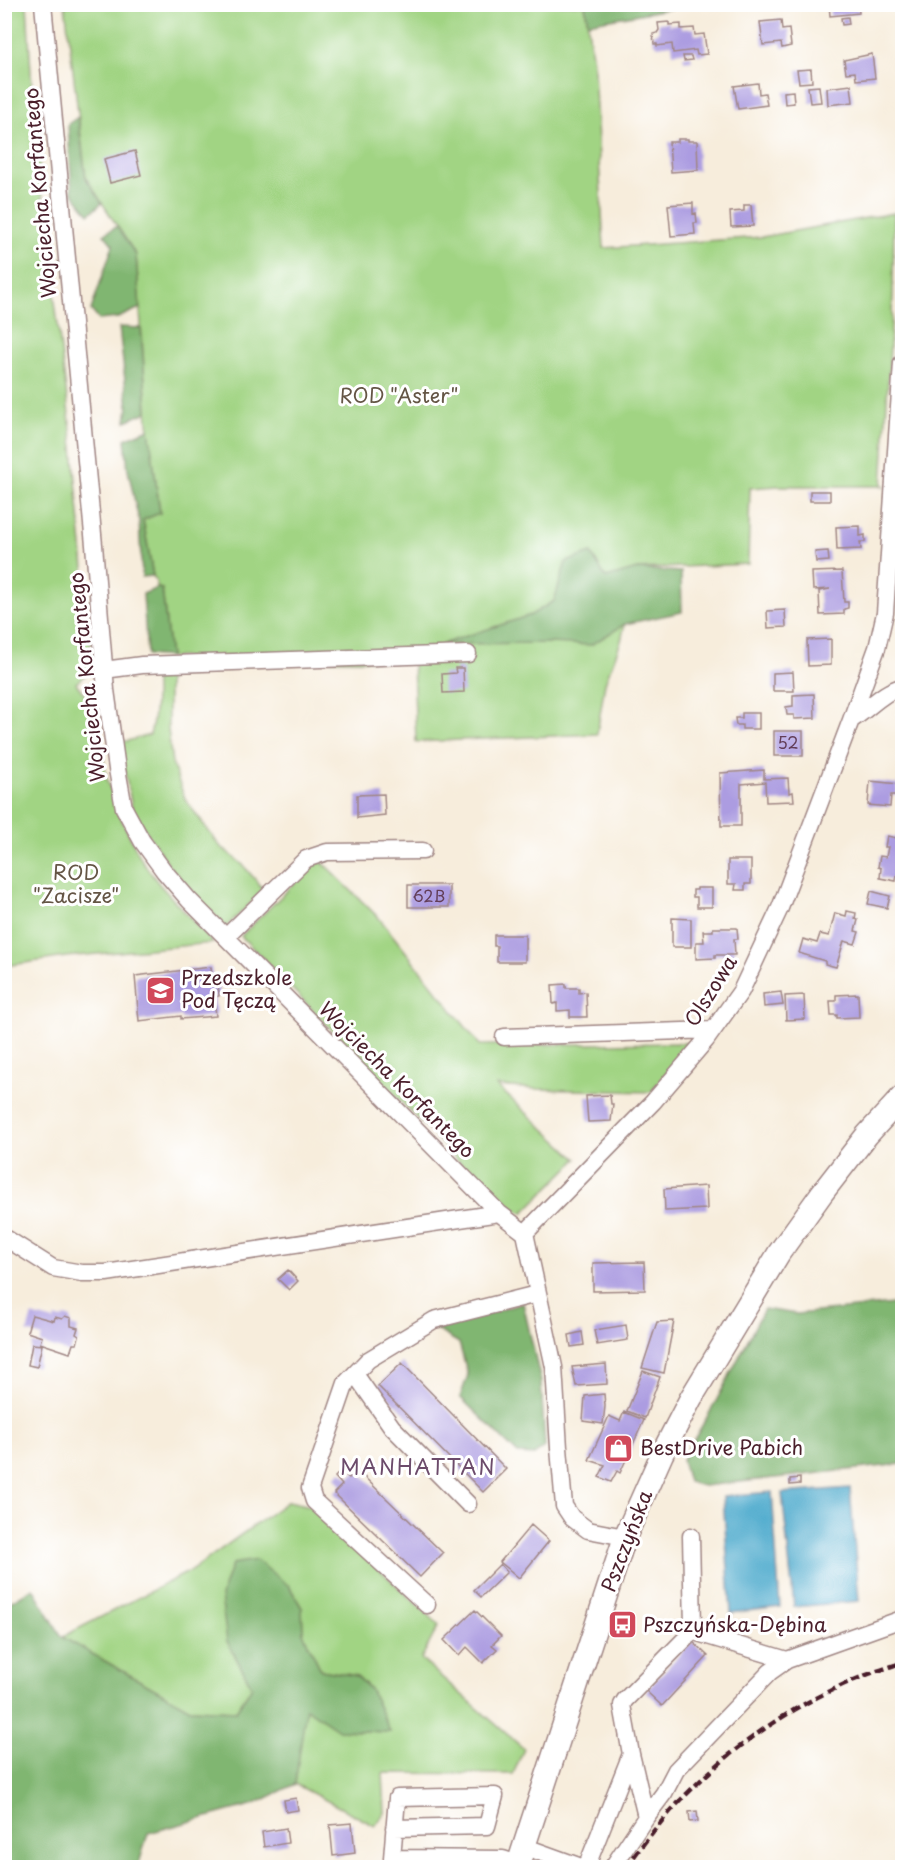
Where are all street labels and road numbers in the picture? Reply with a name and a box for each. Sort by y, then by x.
street label: Wojciecha Korfantego [15,87,63,299]
street label: Wojciecha Korfantego [60,571,112,783]
street label: Olszowa [676,948,744,1032]
street label: Wojciecha Korfantego [313,994,483,1164]
street label: Pszczyńska [593,1485,659,1596]

